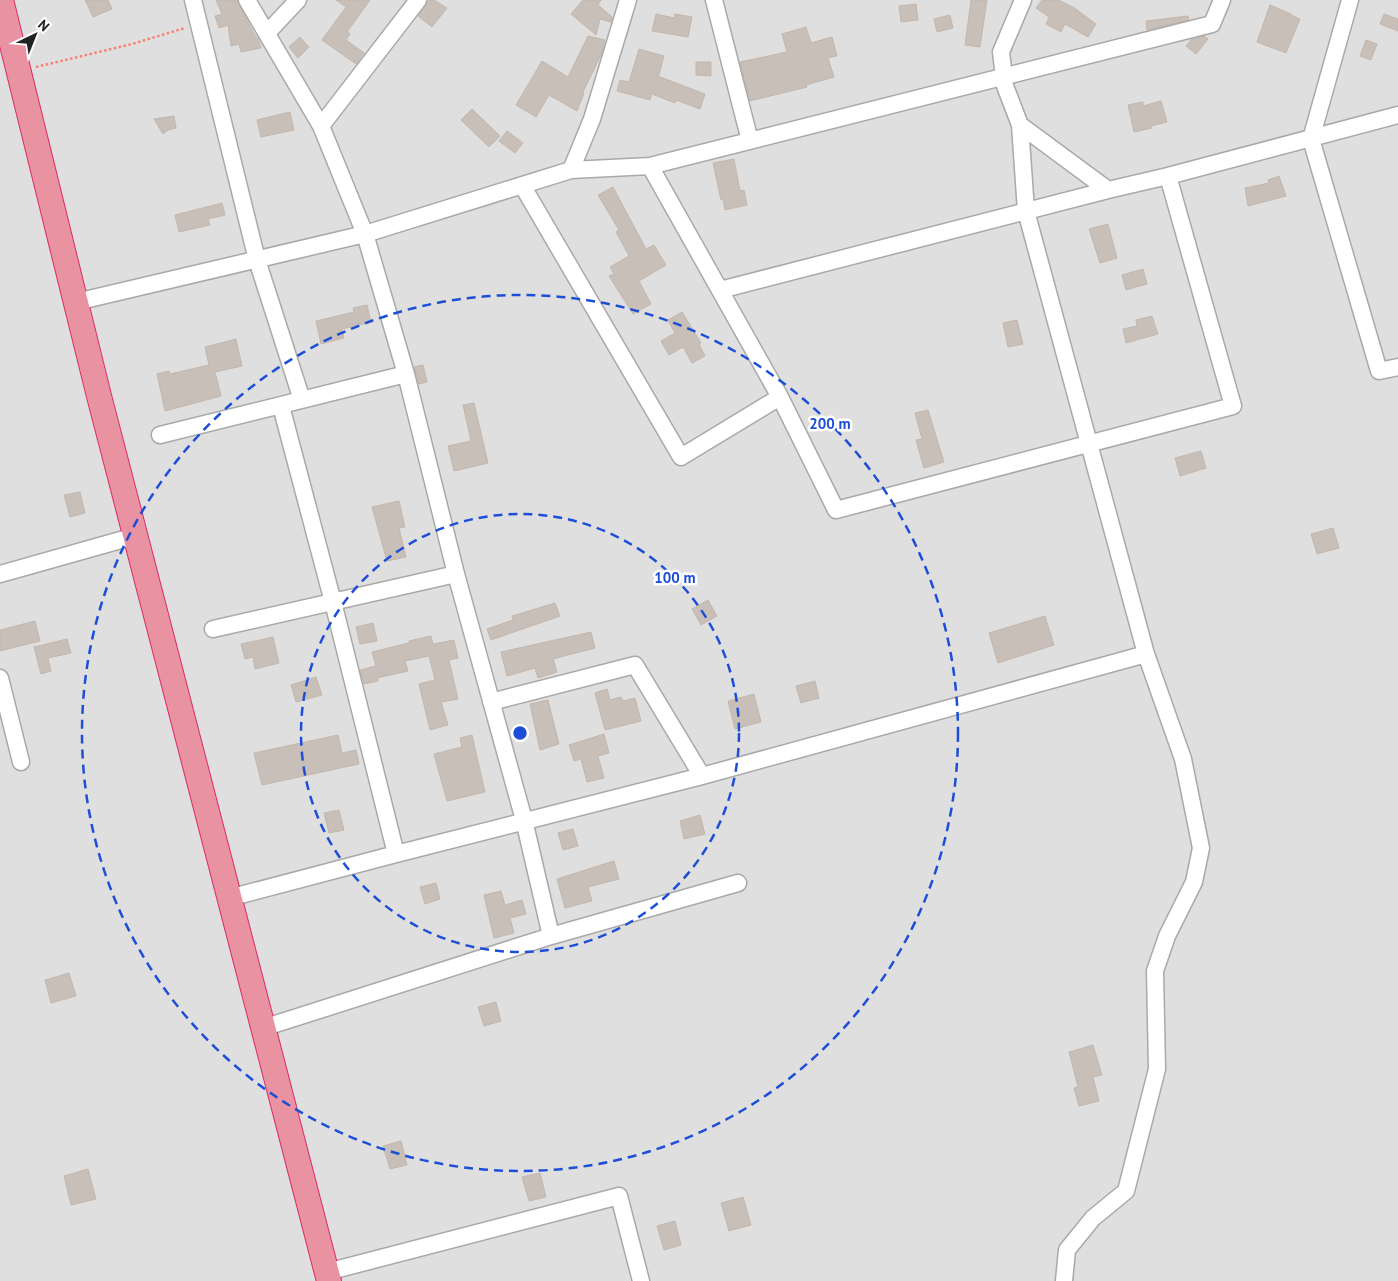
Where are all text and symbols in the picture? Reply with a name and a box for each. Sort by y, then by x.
north arrow [10,10,60,60]
text: N [34,16,53,35]
text: 200 m [809,414,851,433]
text: 100 m [654,568,696,587]
centre of rings [511,724,529,742]

